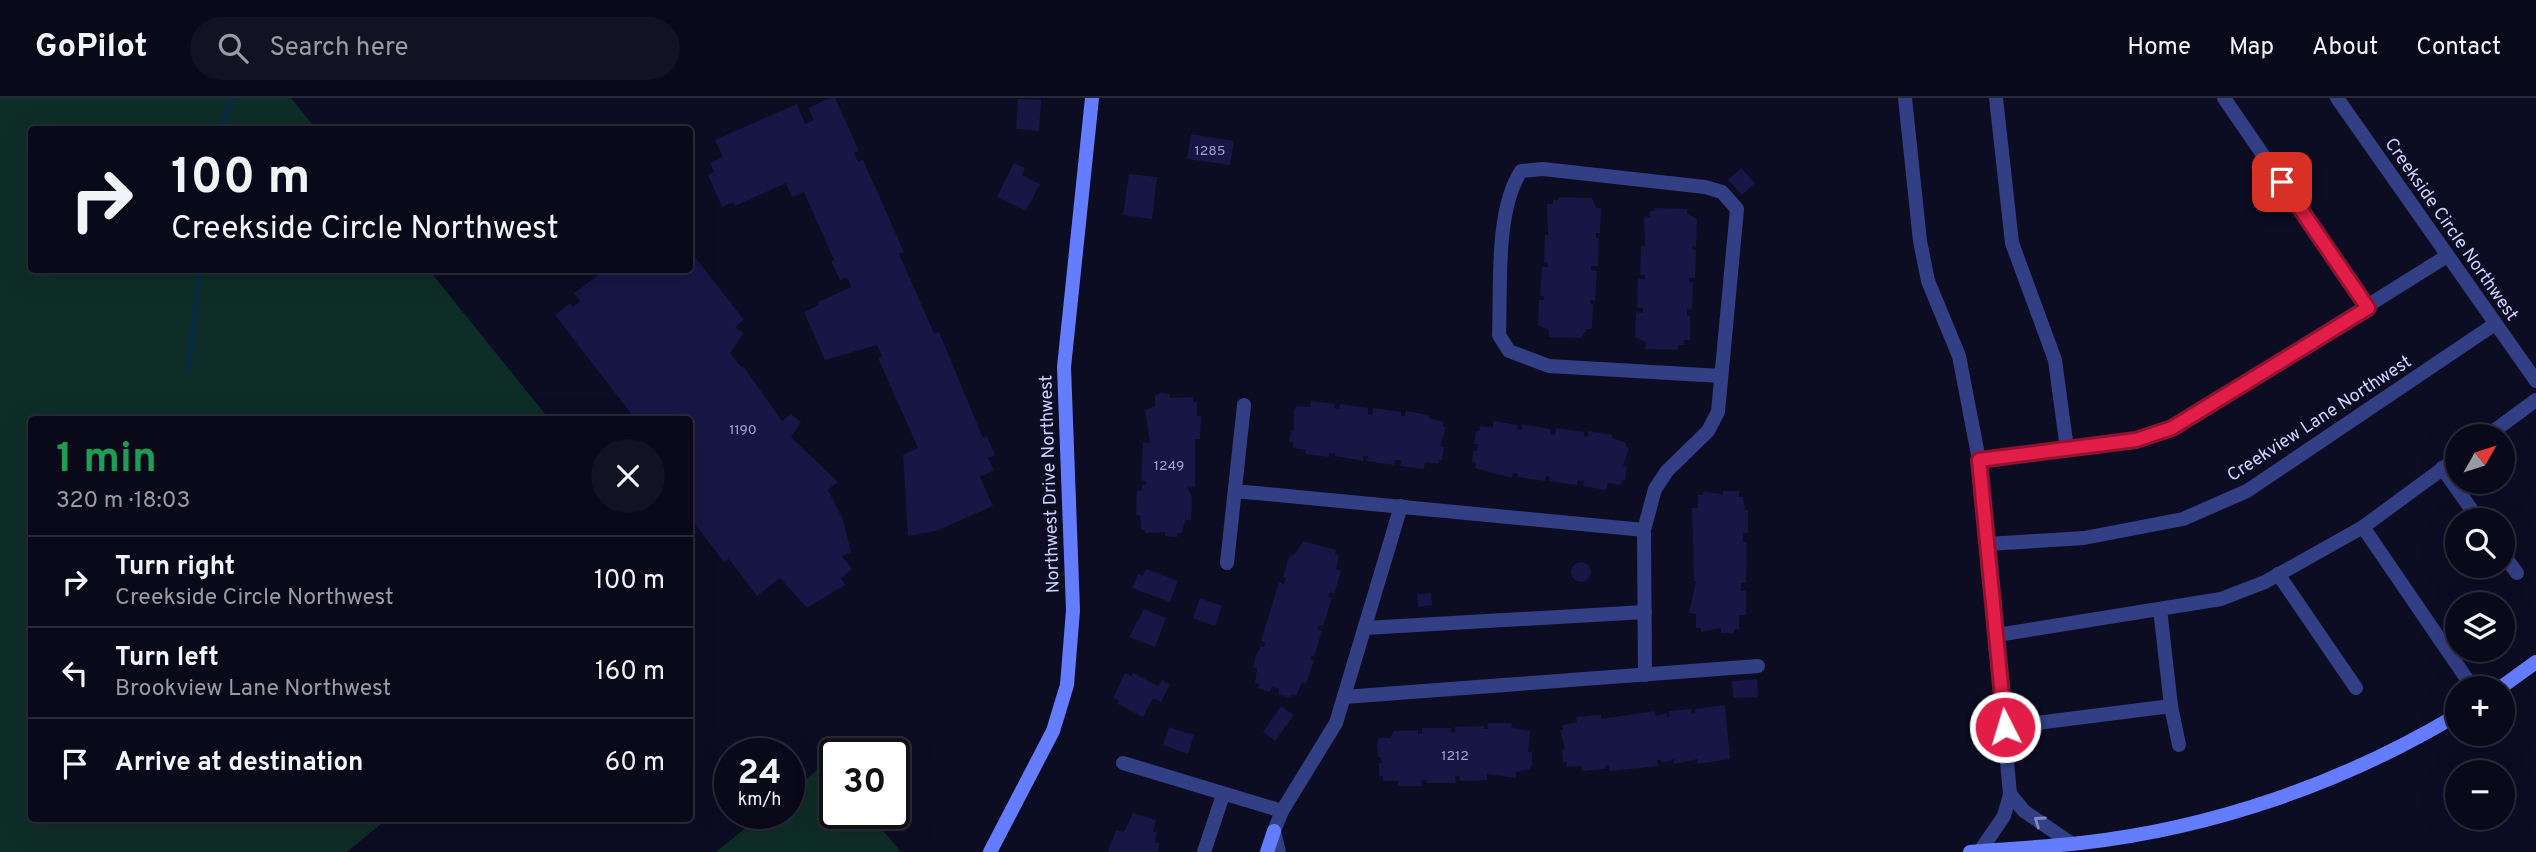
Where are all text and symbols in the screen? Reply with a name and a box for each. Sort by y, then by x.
search box [190,17,680,80]
text: GoPilot [35,27,148,69]
icon: search [214,29,252,67]
text: Search here [270,32,408,65]
text: Home [2127,33,2191,63]
text: Map [2229,33,2274,63]
text: About [2312,33,2378,63]
text: Contact [2416,33,2501,63]
street label: Creekside Circle Northwest [2379,134,2523,326]
house number: 1285 [1194,143,1226,160]
text: 100 m [171,149,310,211]
pin [2252,152,2312,212]
icon: right [56,154,147,245]
icon: arrive [2263,163,2301,201]
text: Creekside Circle Northwest [171,210,559,250]
street label: Creekview Lane Northwest [2223,351,2416,488]
street label: Northwest Drive Northwest [1035,374,1066,594]
house number: 1190 [729,422,757,439]
north arrow [2445,424,2515,494]
map controls [2445,424,2515,830]
text: 1 min [56,434,157,487]
button: close [591,439,665,513]
house number: 1249 [1154,458,1184,475]
text: 320 m · 18:03 [56,487,190,516]
button: search [2445,508,2515,578]
text: Turn right [115,551,235,584]
icon: right [56,563,94,601]
text: 100 m [594,565,665,598]
text: Creekside Circle Northwest [115,584,394,613]
button: layers [2445,592,2515,662]
text: Turn left [115,642,219,675]
icon: left [56,654,94,692]
text: 160 m [595,656,665,689]
text: Brookview Lane Northwest [115,675,391,704]
button: + [2445,676,2515,746]
position arrow [1968,690,2042,764]
speed limit sign: 30 [819,738,910,829]
icon: arrive [56,745,94,783]
text: Arrive at destination [115,747,363,780]
text: 60 m [605,747,665,780]
house number: 1212 [1441,748,1469,765]
text: 24 [738,752,781,796]
button: − [2445,760,2515,830]
text: km/h [738,789,781,812]
one-way arrow [2033,816,2046,829]

